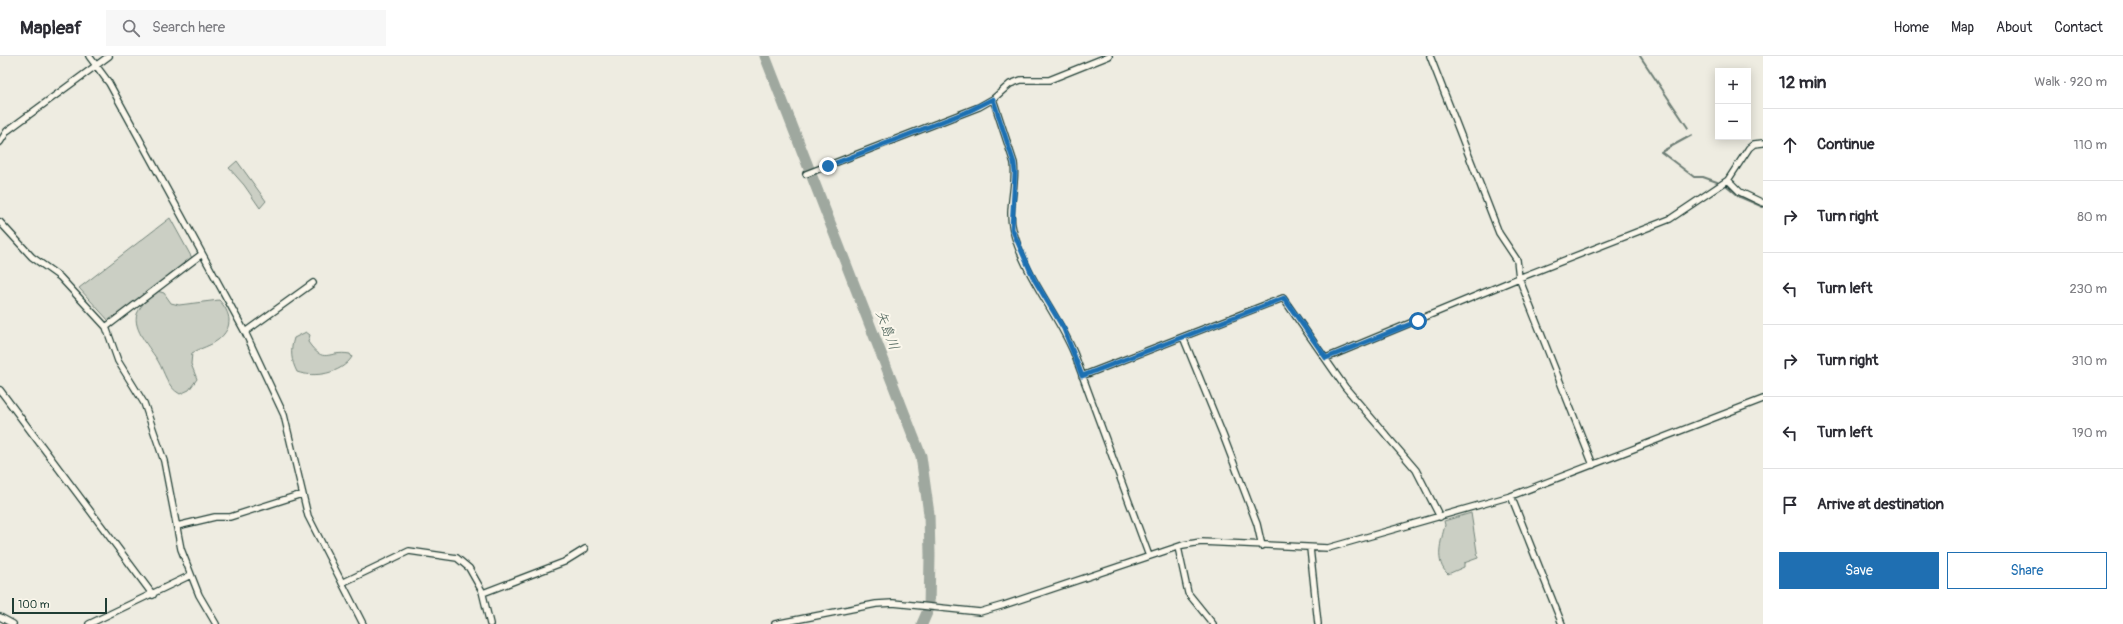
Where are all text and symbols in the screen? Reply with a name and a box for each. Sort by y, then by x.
search box [106,10,386,46]
text: Mapleaf [20,16,82,40]
icon: search [120,17,142,39]
text: Search here [152,18,225,37]
text: Home [1894,19,1929,36]
text: Map [1951,19,1974,36]
text: About [1996,19,2032,36]
text: Contact [2054,19,2103,36]
map controls [1715,68,1751,140]
button: + [1715,68,1751,104]
text: 12 min [1779,72,1826,93]
text: Walk · 920 m [2034,74,2107,90]
button: − [1715,104,1751,140]
icon: ahead [1779,134,1801,156]
text: Continue [1817,135,1875,154]
text: 110 m [2074,137,2107,153]
route end [819,157,837,175]
icon: right [1779,206,1801,228]
text: Turn right [1817,207,1878,226]
text: 80 m [2077,209,2107,225]
icon: left [1779,278,1801,300]
text: Turn left [1817,279,1873,298]
text: 230 m [2070,281,2107,297]
water label: 矢島川 [872,308,903,353]
route start [1409,312,1427,330]
icon: right [1779,350,1801,372]
text: Turn right [1817,351,1878,370]
text: 310 m [2071,353,2107,369]
icon: left [1779,422,1801,444]
text: Turn left [1817,423,1873,442]
text: 190 m [2072,425,2107,441]
icon: arrive [1779,494,1801,516]
text: Arrive at destination [1817,495,1944,514]
button: Save [1779,552,1939,589]
button: Share [1947,552,2107,589]
scale bar [12,596,107,615]
text: 100 m [18,598,49,611]

